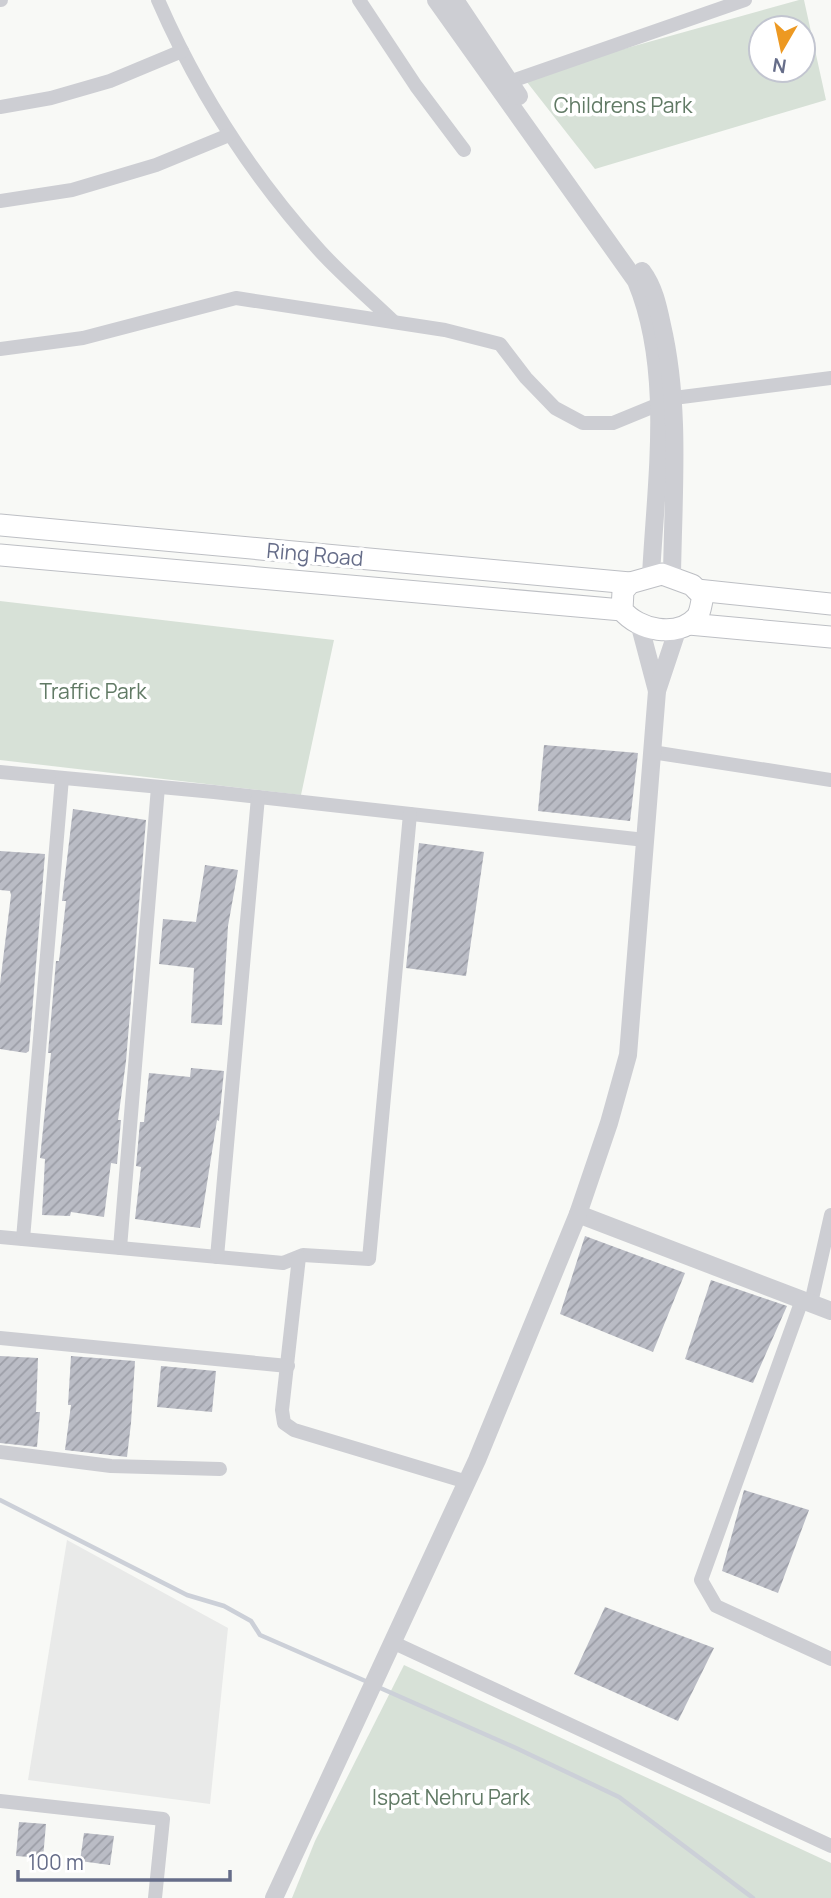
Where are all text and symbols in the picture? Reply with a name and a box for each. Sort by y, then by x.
north arrow [747,14,817,84]
text: N [771,52,788,80]
park label: Childrens Park [554,91,693,119]
street label: Ring Road [265,536,365,572]
park label: Traffic Park [39,677,147,705]
park label: Ispat Nehru Park [372,1783,531,1811]
scale bar [18,1839,229,1883]
text: 100 m [28,1848,84,1876]

